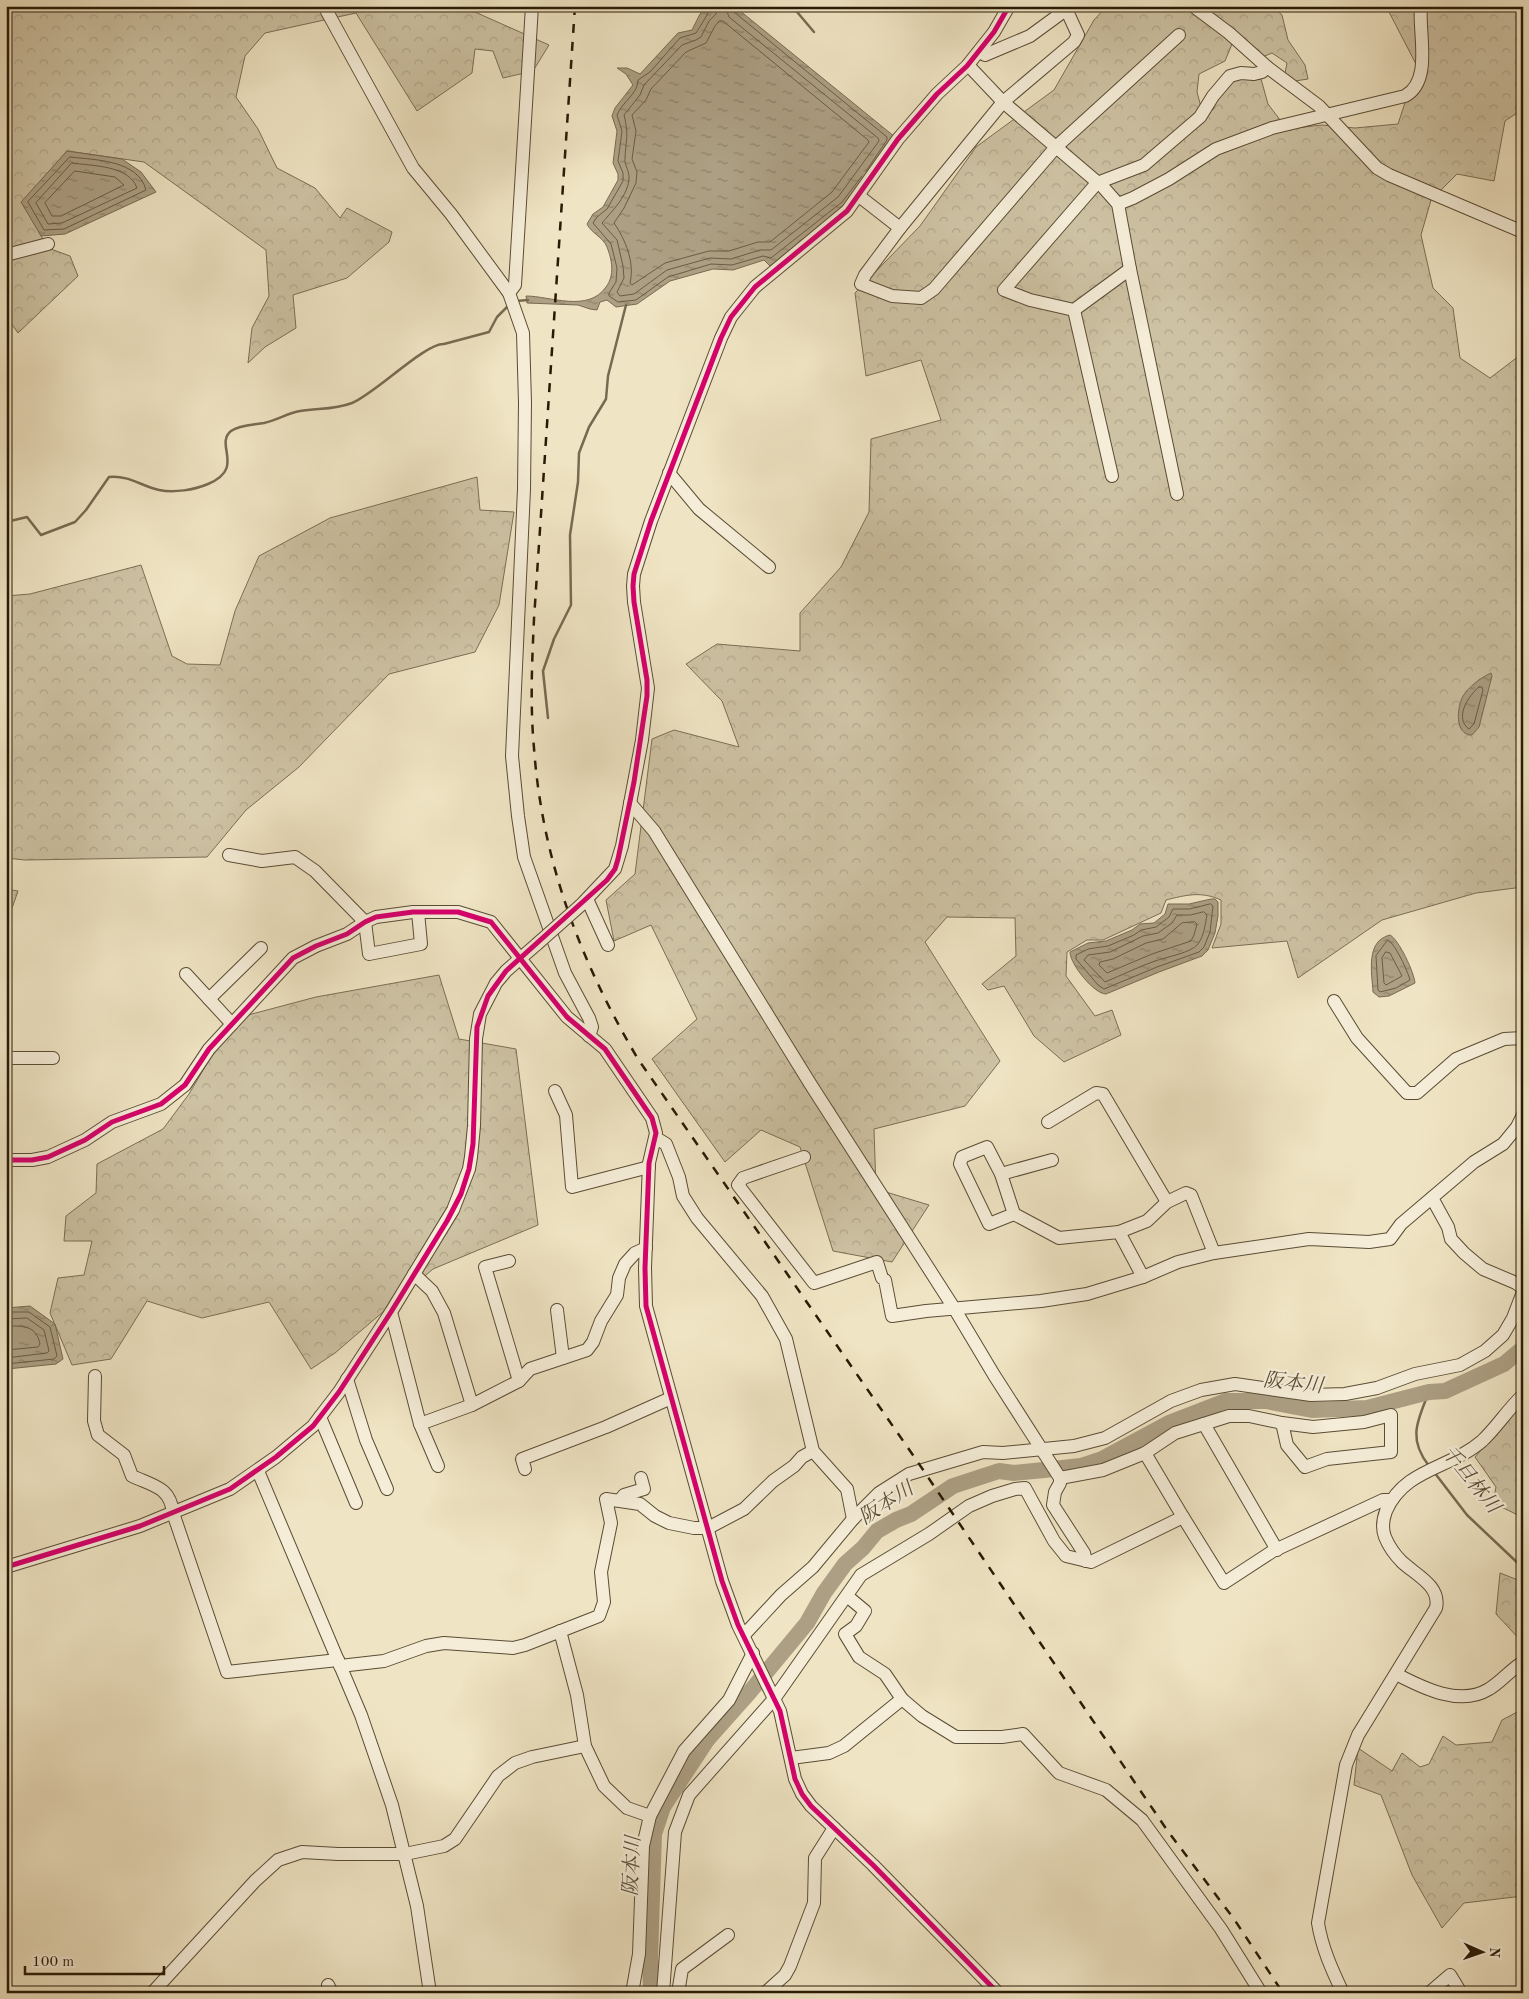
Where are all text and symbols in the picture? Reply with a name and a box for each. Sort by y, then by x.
water label: 阪本川 [1262,1369,1326,1397]
water label: 千旦林川 [1437,1441,1506,1519]
water label: 阪本川 [855,1477,919,1529]
water label: 阪本川 [619,1833,645,1896]
north arrow [1456,1926,1506,1976]
scale bar [25,1944,164,1976]
text: N [1487,1947,1501,1958]
text: 100 m [32,1955,74,1970]

